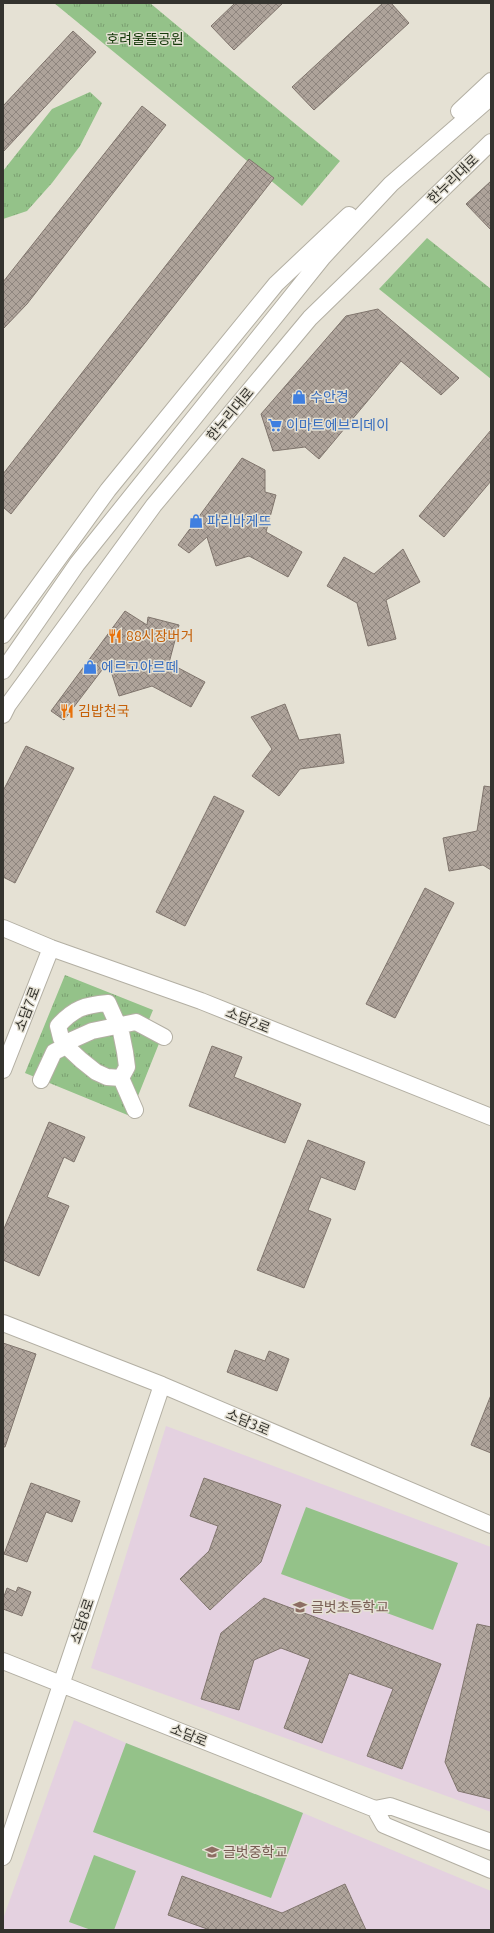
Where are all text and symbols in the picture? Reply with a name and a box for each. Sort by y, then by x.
park label: 호려울뜰공원 [106,31,184,47]
street label: 한누리대로 [424,151,482,207]
street label: 한누리대로 [203,384,257,444]
shop icon: 수안경 [291,389,307,405]
place label: 수안경 [310,389,349,405]
supermarket icon: 이마트에브리데이 [267,417,283,433]
place label: 이마트에브리데이 [286,417,389,433]
shop icon: 파리바게뜨 [188,513,204,529]
place label: 파리바게뜨 [207,513,272,529]
restaurant icon: 88시장버거 [107,628,123,644]
place label: 88시장버거 [126,628,193,644]
shop icon: 에르고아르떼 [82,659,98,675]
place label: 에르고아르떼 [101,659,178,675]
restaurant icon: 김밥천국 [59,703,75,719]
place label: 김밥천국 [78,703,130,719]
street label: 소담7로 [11,984,43,1034]
street label: 소담2로 [223,1004,273,1036]
street label: 소담3로 [223,1406,273,1439]
street label: 소담8로 [67,1596,97,1646]
school or university icon: 글벗초등학교 [292,1599,308,1615]
place label: 글벗초등학교 [311,1599,388,1615]
street label: 소담로 [168,1720,210,1750]
school or university icon: 글벗중학교 [204,1844,220,1860]
place label: 글벗중학교 [223,1844,288,1860]

